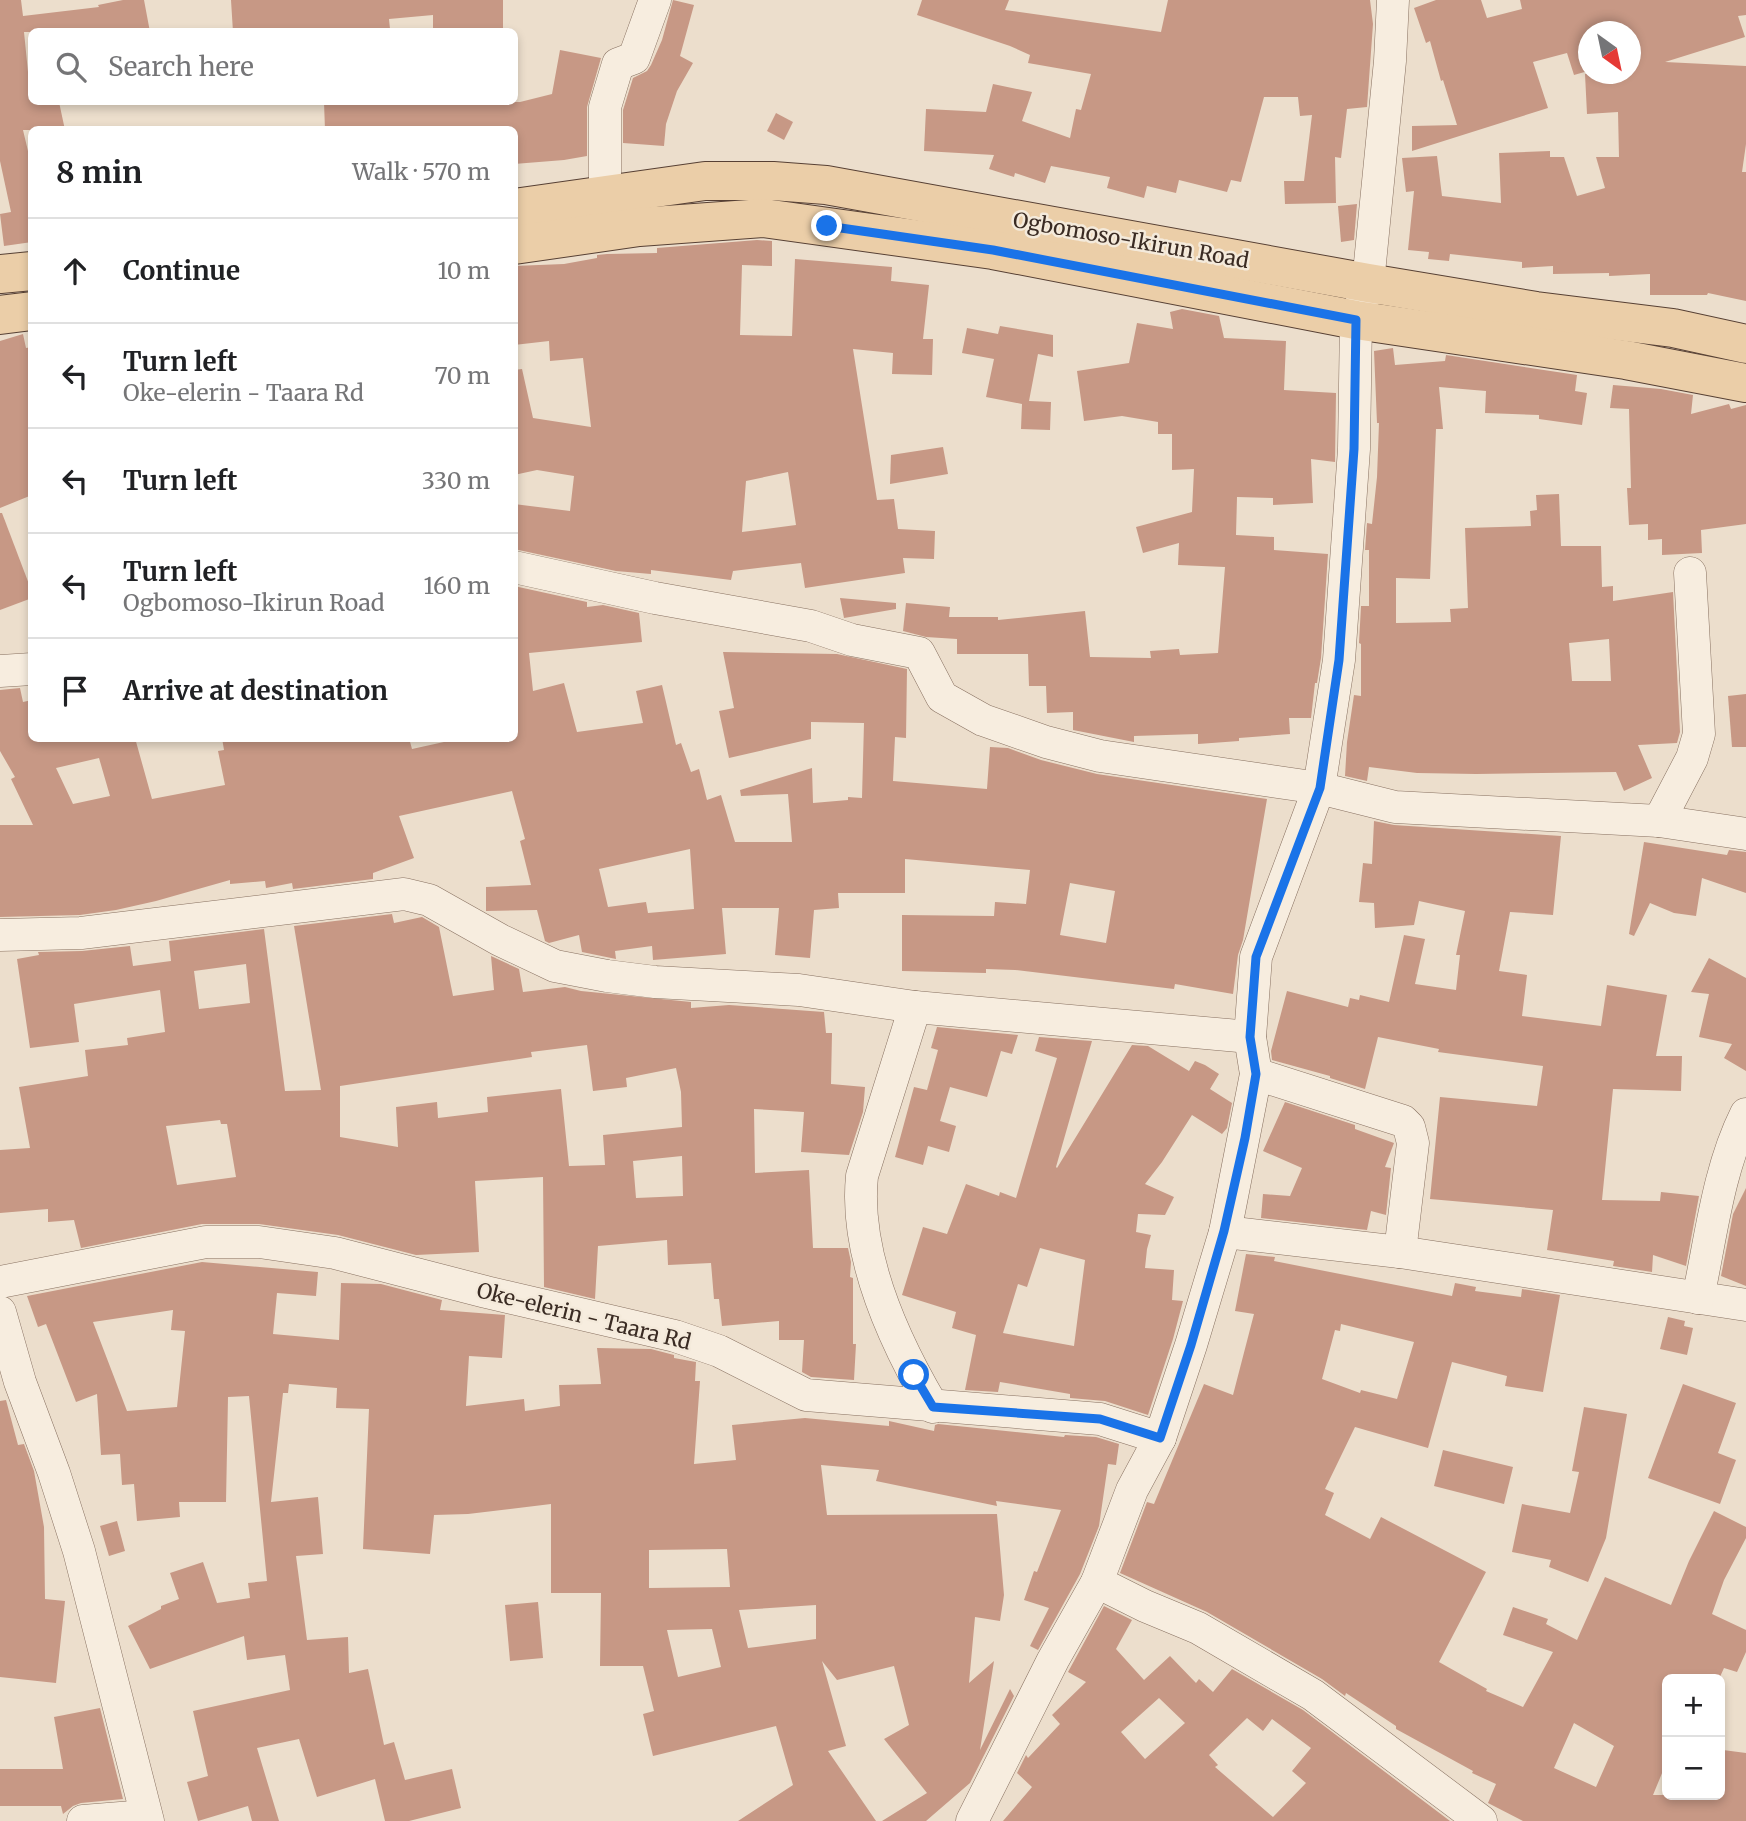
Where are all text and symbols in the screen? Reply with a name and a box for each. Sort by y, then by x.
north arrow [1578,21,1641,84]
search box [28,28,518,105]
icon: search [52,48,90,86]
text: Search here [108,50,254,83]
text: 8 min [56,153,142,191]
text: Walk · 570 m [352,157,490,186]
street label: Ogbomoso-Ikirun Road [1011,206,1251,274]
route end [811,210,842,241]
icon: ahead [56,252,94,290]
text: Continue [123,254,240,287]
text: 10 m [437,256,490,285]
text: Turn left [123,345,237,378]
icon: left [56,357,94,395]
text: 70 m [434,361,490,390]
text: Oke-elerin - Taara Rd [123,378,364,407]
icon: left [56,462,94,500]
text: Turn left [123,464,237,497]
text: 330 m [422,466,490,495]
text: Turn left [123,555,237,588]
icon: left [56,567,94,605]
text: 160 m [424,571,490,600]
text: Ogbomoso-Ikirun Road [123,588,385,617]
icon: arrive [56,672,94,710]
text: Arrive at destination [123,674,388,707]
street label: Oke-elerin - Taara Rd [474,1276,694,1356]
route start [898,1359,929,1390]
map controls [1662,1674,1725,1800]
button: + [1662,1674,1725,1737]
button: − [1662,1737,1725,1800]

